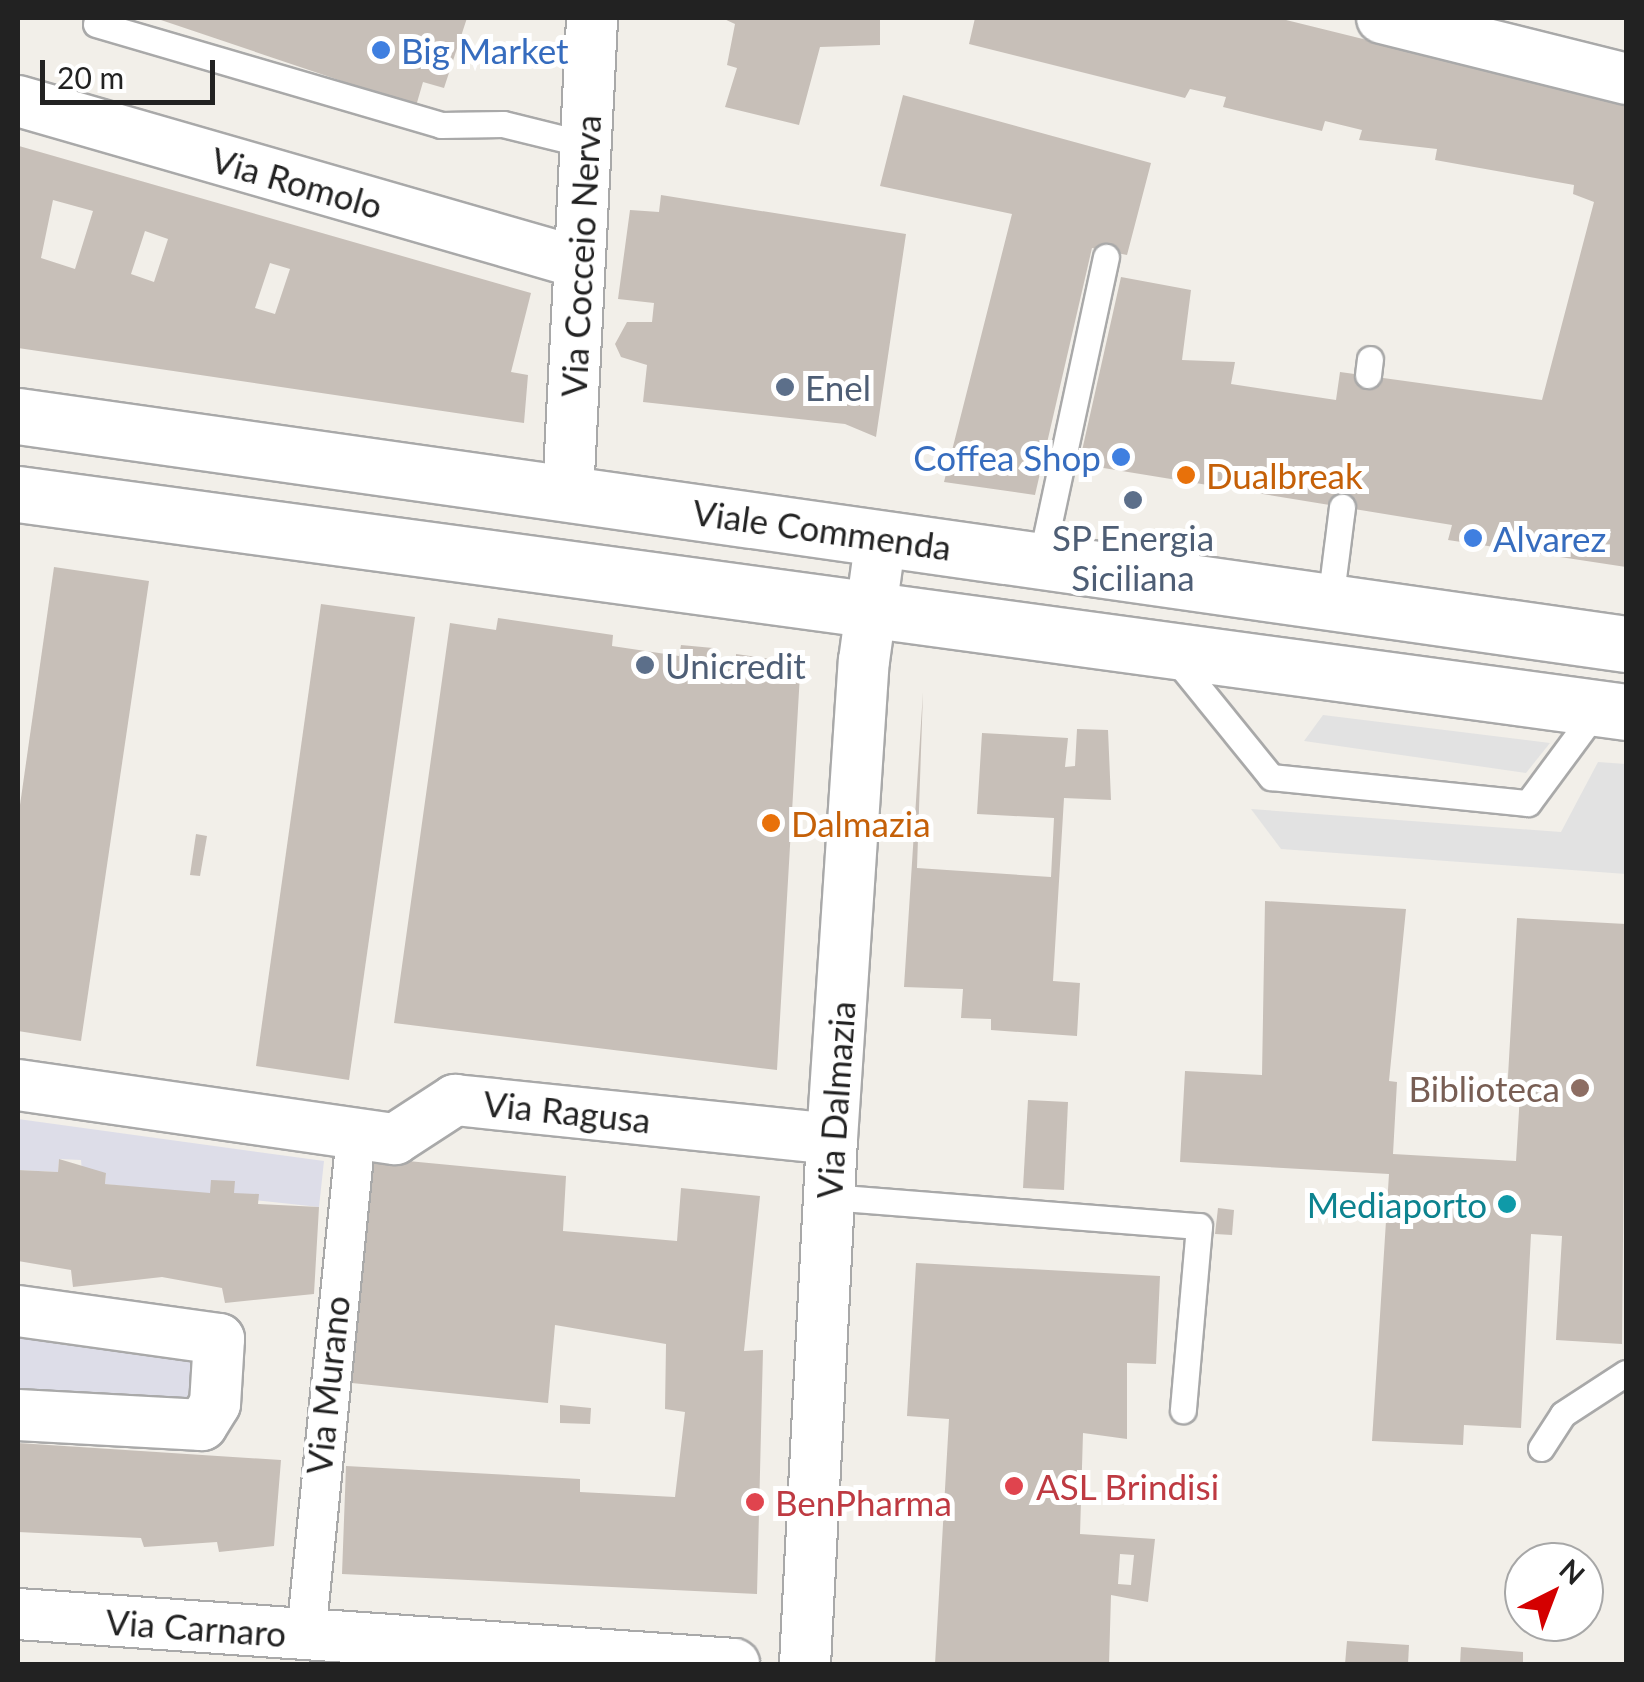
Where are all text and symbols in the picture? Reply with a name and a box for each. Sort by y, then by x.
place label: Big Market [401,29,569,71]
marker: Big Market [370,39,392,61]
scale bar [45,40,220,102]
text: 20 m [57,59,124,95]
street label: Via Cocceio Nerva [552,114,608,398]
street label: Via Romolo [207,138,387,226]
place label: Enel [805,366,871,408]
marker: Enel [774,376,796,398]
place label: Coffea Shop [913,436,1101,478]
marker: Coffea Shop [1110,446,1132,468]
place label: Dualbreak [1206,454,1363,496]
marker: Dualbreak [1175,464,1197,486]
marker: SP Energia Siciliana [1122,489,1144,511]
street label: Viale Commenda [690,490,954,568]
place label: SP Energia Siciliana [1051,516,1215,598]
place label: Alvarez [1493,517,1606,559]
marker: Alvarez [1462,527,1484,549]
place label: Unicredit [665,644,806,686]
marker: Unicredit [634,654,656,676]
place label: Dalmazia [791,802,931,844]
marker: Dalmazia [760,812,782,834]
street label: Via Dalmazia [807,1000,863,1200]
place label: Biblioteca [1409,1067,1560,1109]
marker: Biblioteca [1569,1077,1591,1099]
street label: Via Ragusa [481,1081,653,1141]
place label: Mediaporto [1307,1183,1487,1225]
marker: Mediaporto [1496,1193,1518,1215]
street label: Via Murano [297,1294,357,1476]
place label: ASL Brindisi [1036,1465,1220,1507]
marker: ASL Brindisi [1001,1473,1027,1499]
place label: BenPharma [775,1481,952,1523]
marker: BenPharma [744,1491,766,1513]
north arrow [1504,1542,1604,1642]
text: N [1553,1551,1592,1591]
street label: Via Carnaro [104,1600,288,1654]

